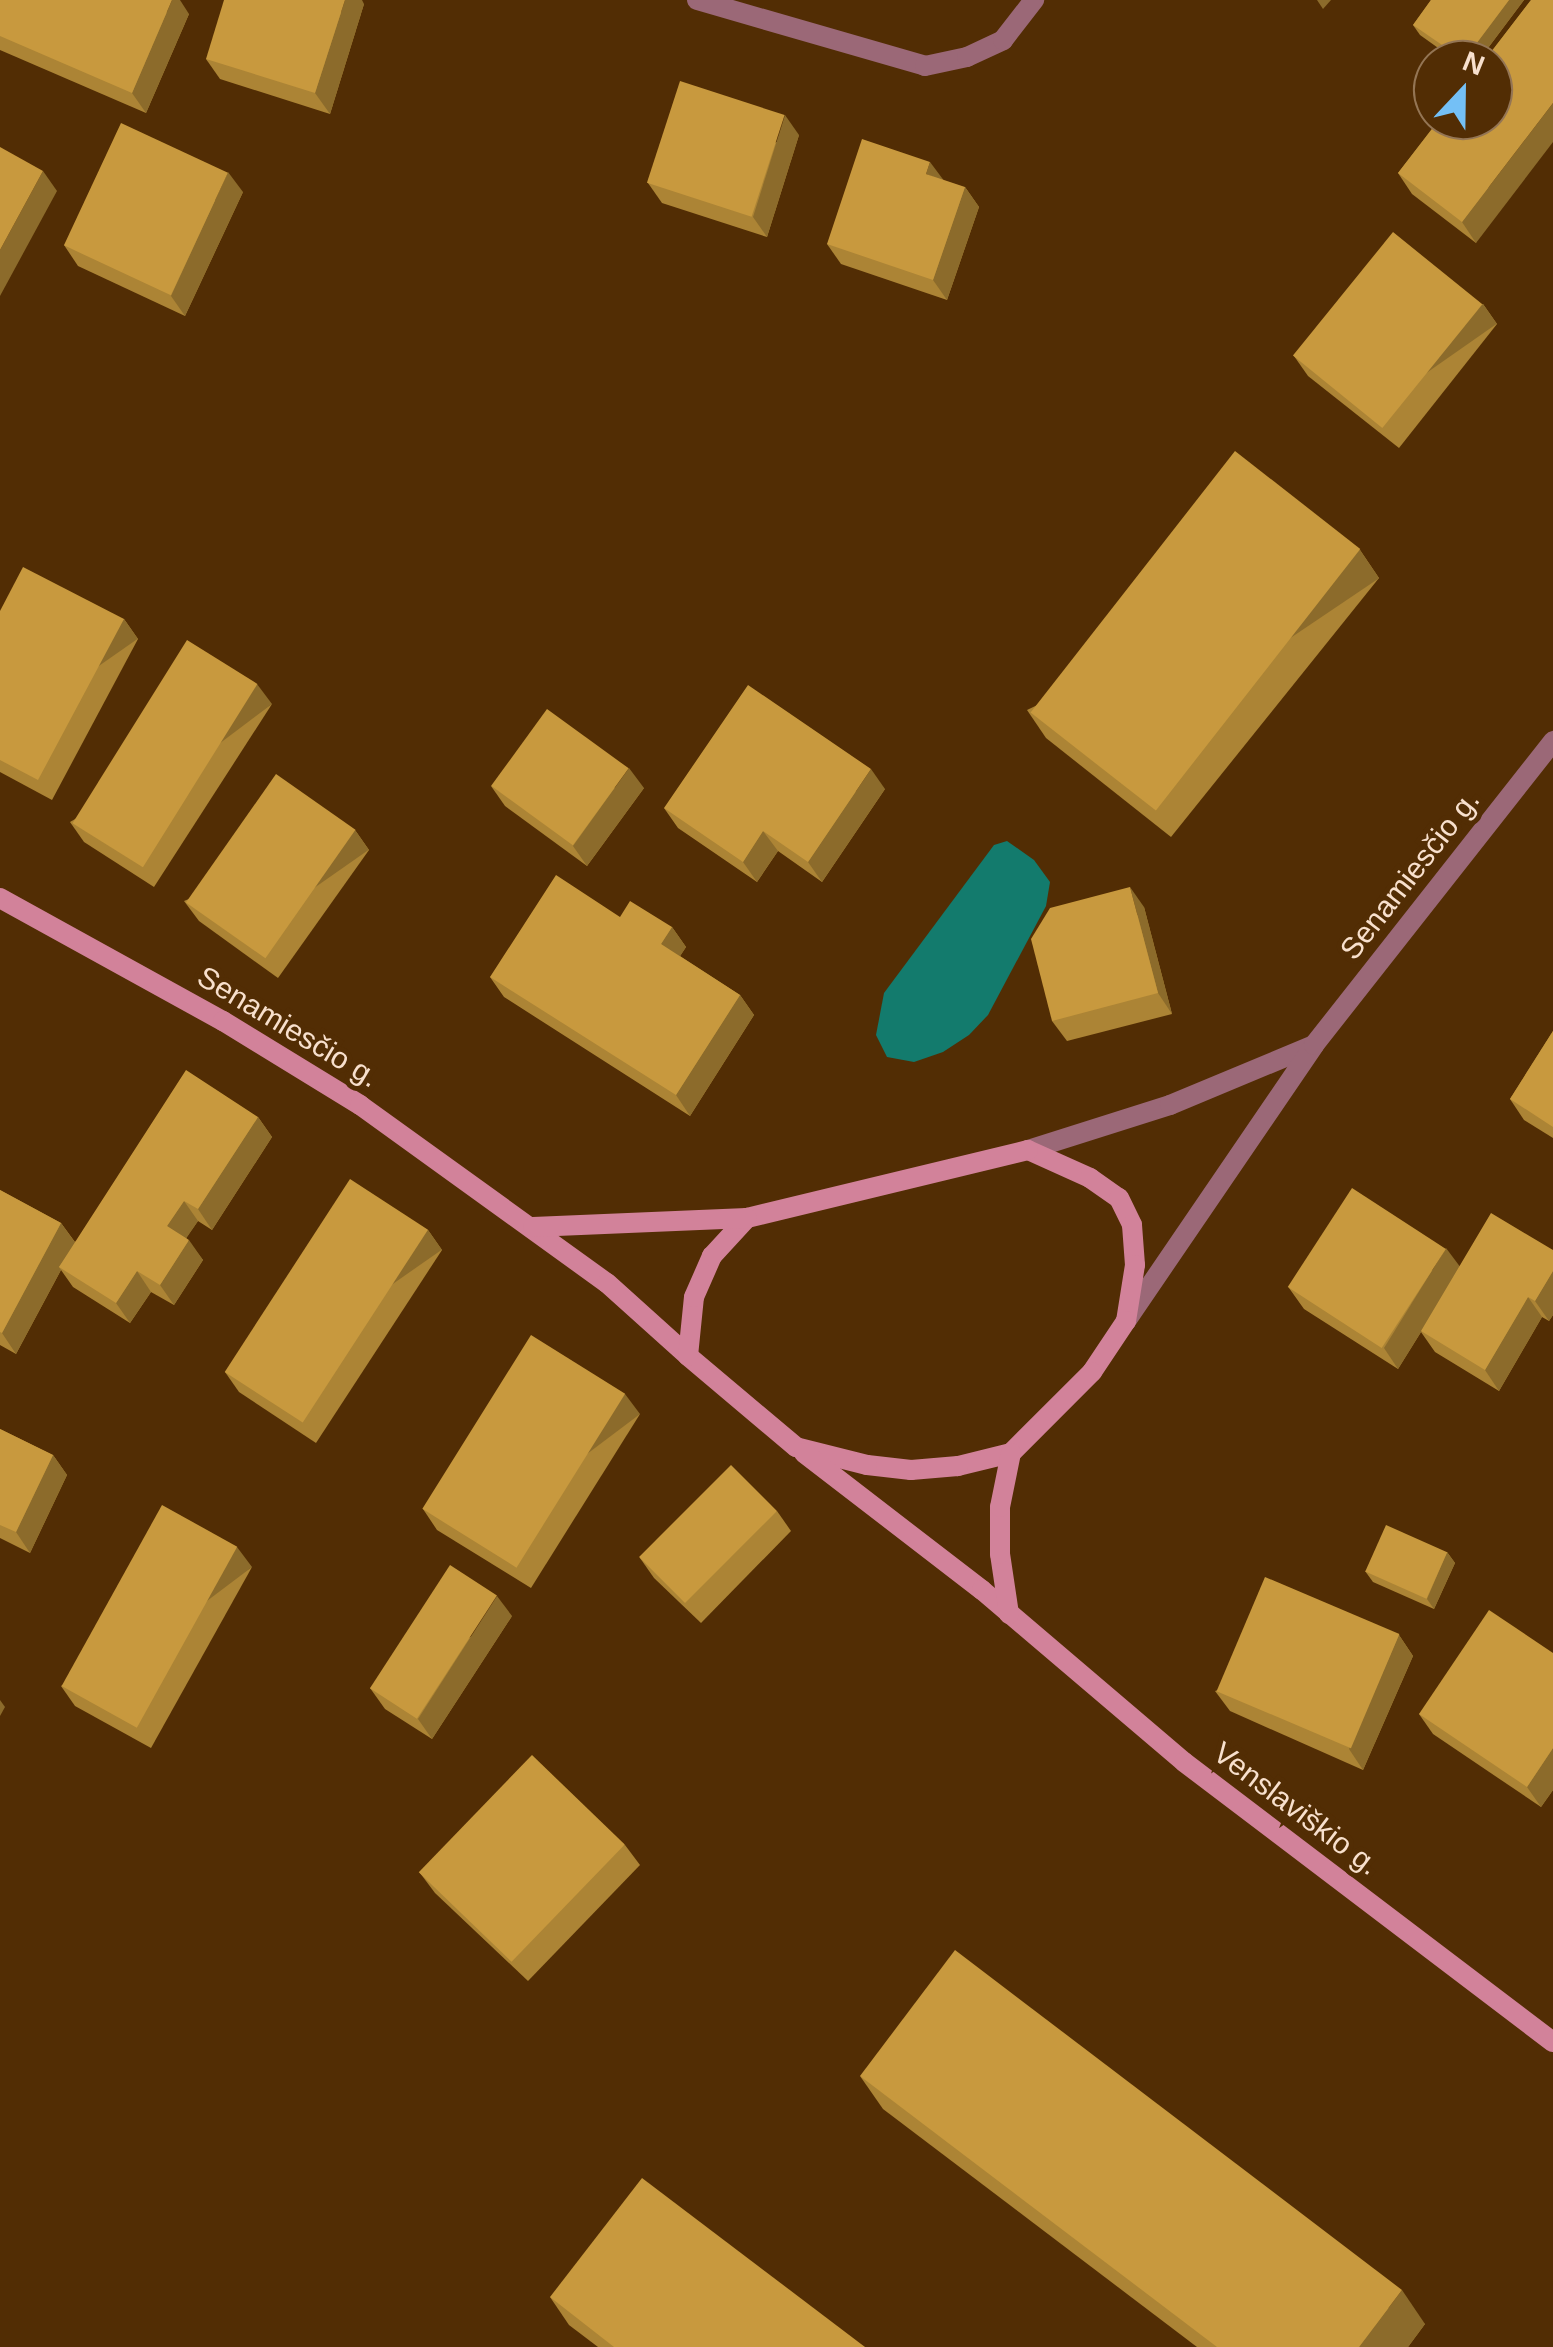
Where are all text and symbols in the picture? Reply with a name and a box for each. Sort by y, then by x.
north arrow [1413,40,1513,140]
text: N [1458,45,1489,82]
street label: Senamiesčio g. [1333,783,1487,967]
street label: Senamiesčio g. [191,959,385,1095]
street label: Venslaviškio g. [1206,1735,1386,1883]

